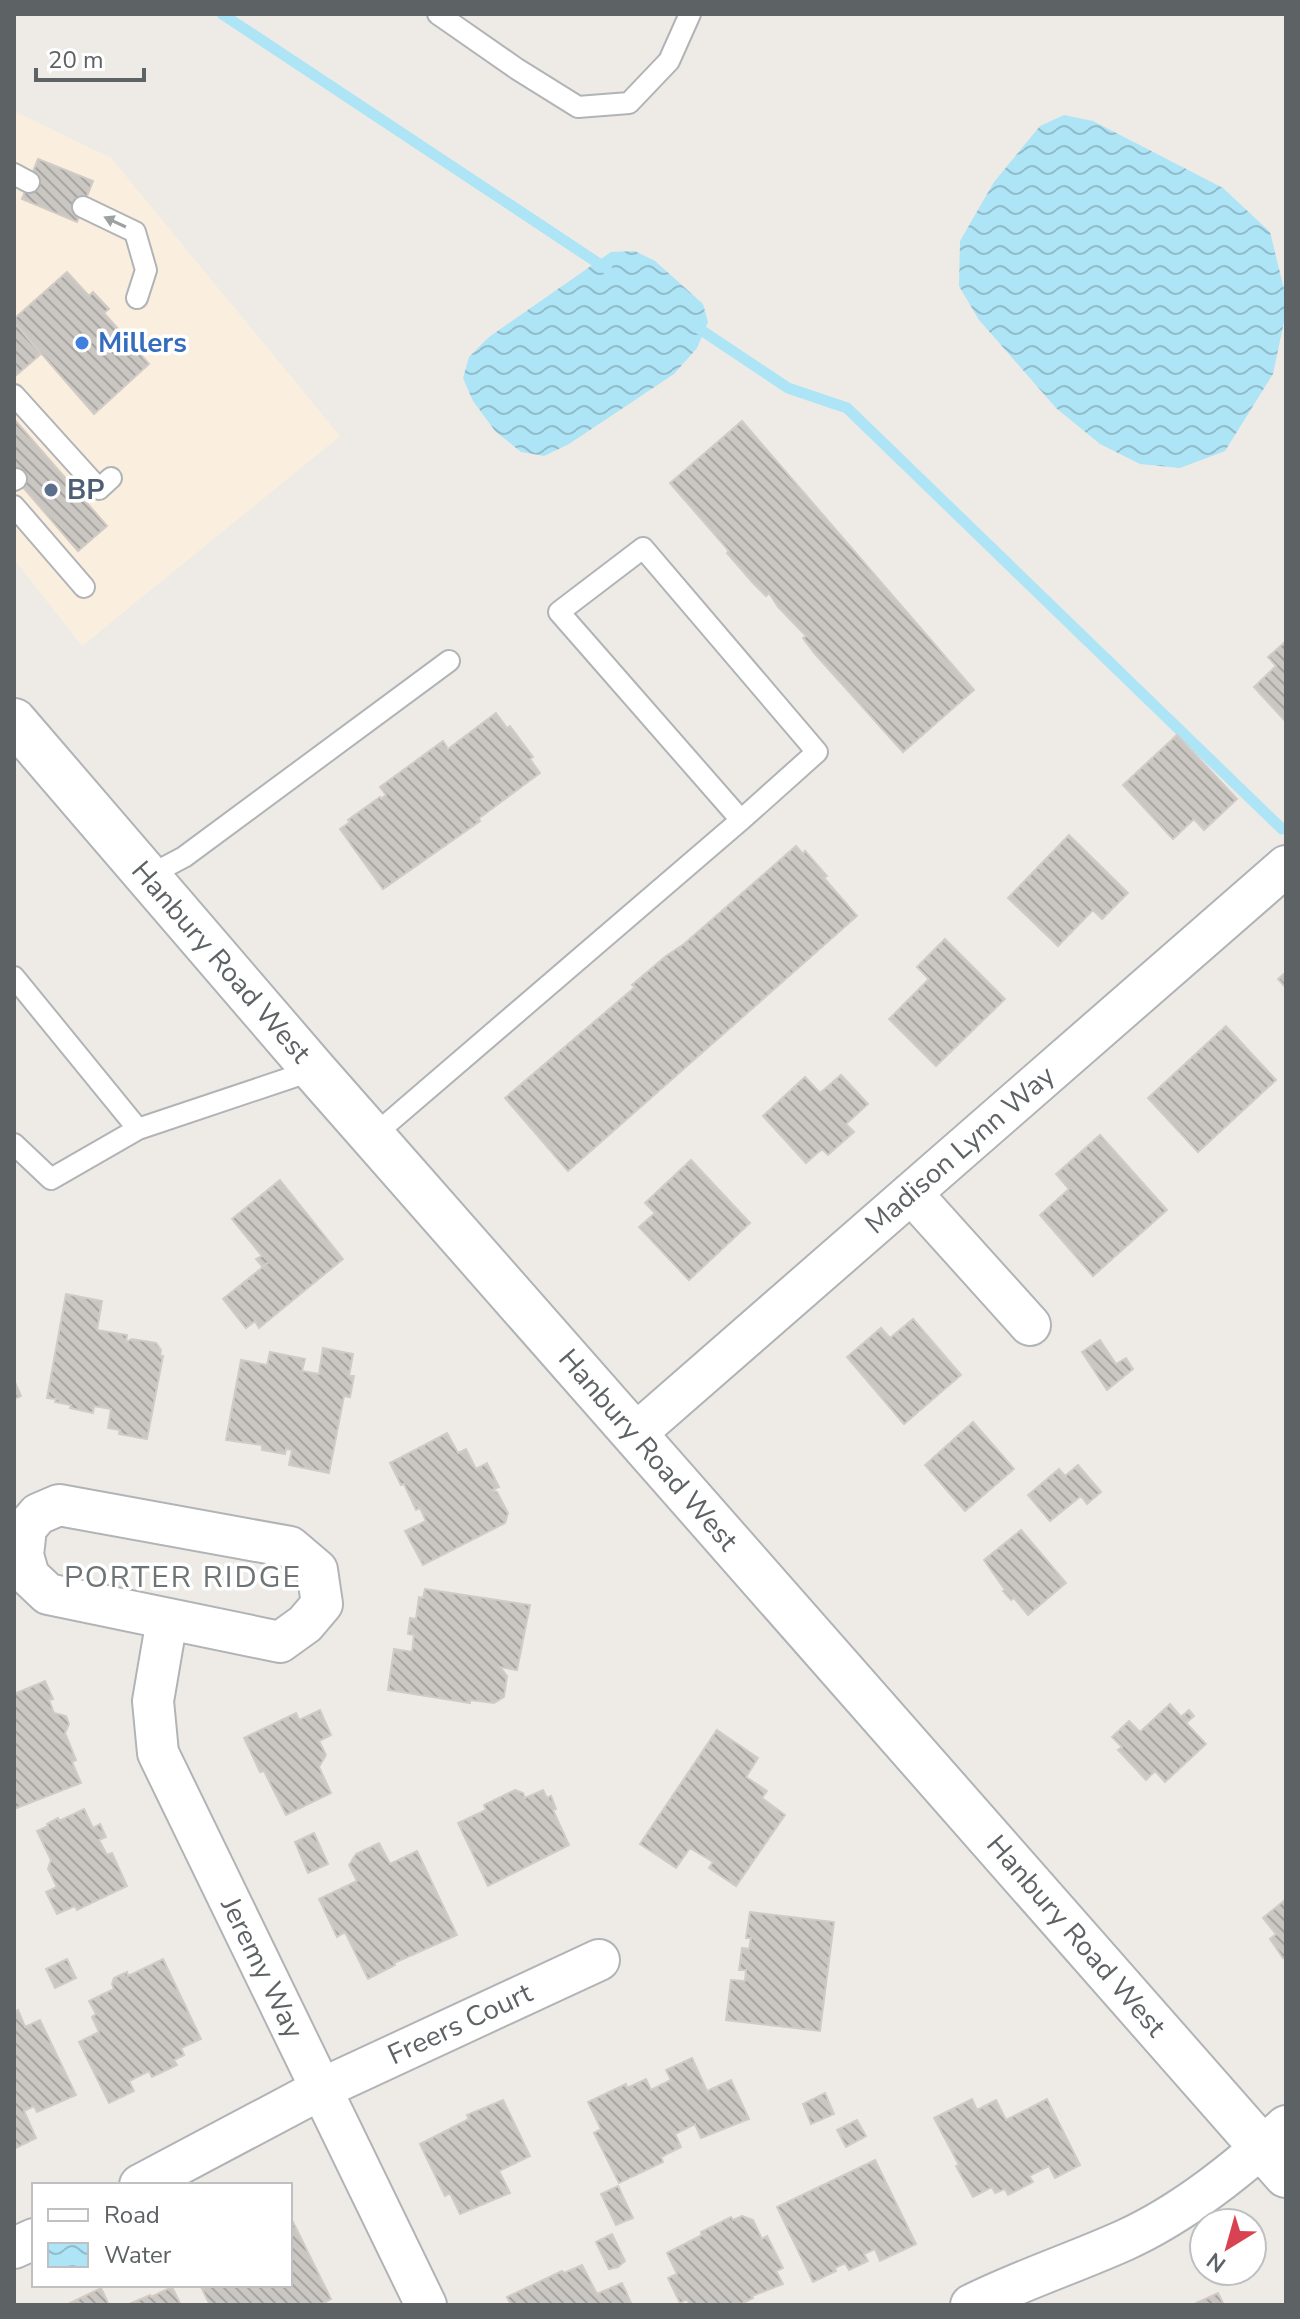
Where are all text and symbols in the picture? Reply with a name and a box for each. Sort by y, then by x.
scale bar [36,32,144,82]
text: 20 m [48,44,104,76]
one-way arrow [103,215,127,229]
place label: Millers [98,324,187,362]
marker: Millers [73,334,91,352]
place label: BP [67,471,105,509]
marker: BP [42,481,60,499]
street label: Hanbury Road West [123,853,319,1071]
street label: Madison Lynn Way [857,1057,1063,1243]
street label: Hanbury Road West [550,1341,746,1559]
district label: PORTER RIDGE [64,1557,302,1598]
street label: Hanbury Road West [978,1827,1174,2045]
street label: Jeremy Way [211,1890,313,2045]
street label: Freers Court [382,1974,538,2074]
legend [32,2183,292,2287]
text: Road [104,2199,160,2231]
north arrow [1188,2207,1268,2287]
text: Water [104,2239,172,2271]
text: N [1201,2245,1232,2279]

